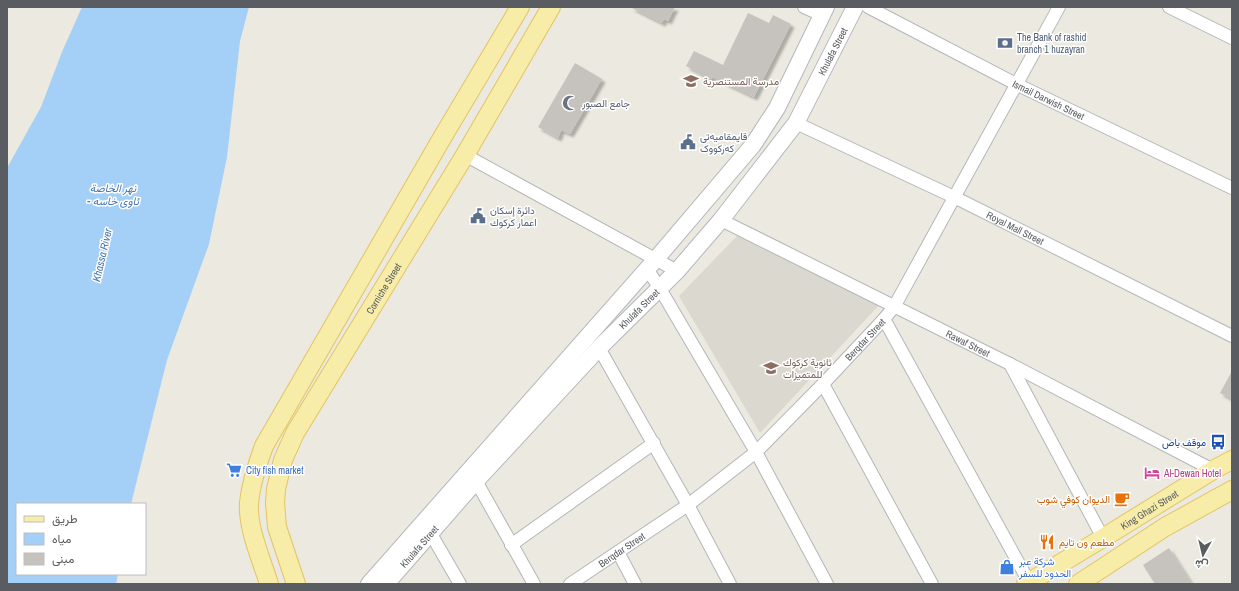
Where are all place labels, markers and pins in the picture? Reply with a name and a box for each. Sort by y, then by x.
place label: The Bank of rashid branch 1 huzayran [1017,31,1086,56]
bank icon: The Bank of rashid branch 1 huzayran [996,34,1014,52]
school or university icon: مدرسة المستنصرية [682,72,700,90]
place label: مدرسة المستنصرية [703,75,779,88]
mosque icon: جامع الصبور [561,94,579,112]
place label: جامع الصبور [581,97,630,110]
place label: قایمقامیەتی کەرکووک [700,130,748,155]
public building icon: قایمقامیەتی کەرکووک [679,133,697,151]
place label: دائرة إسكان اعمار كركوك [490,204,537,229]
public building icon: دائرة إسكان اعمار كركوك [469,207,487,225]
place label: ثانوية كركوك للمتميزات [783,356,832,381]
school or university icon: ثانوية كركوك للمتميزات [762,359,780,377]
bus stop icon: موقف باص [1209,433,1227,451]
place label: موقف باص [1162,436,1206,449]
supermarket icon: City fish market [225,461,243,479]
place label: City fish market [246,464,304,477]
hotel icon: Al-Dewan Hotel [1143,464,1161,482]
place label: Al-Dewan Hotel [1163,467,1221,480]
cafe icon: الديوان كوفي شوب [1113,490,1131,508]
place label: الديوان كوفي شوب [1037,493,1110,508]
restaurant icon: مطعم ون تايم [1038,533,1056,551]
place label: مطعم ون تايم [1059,536,1114,549]
place label: شركة عبر الحدود للسفر [1018,555,1071,580]
shop icon: شركة عبر الحدود للسفر [998,558,1016,576]

